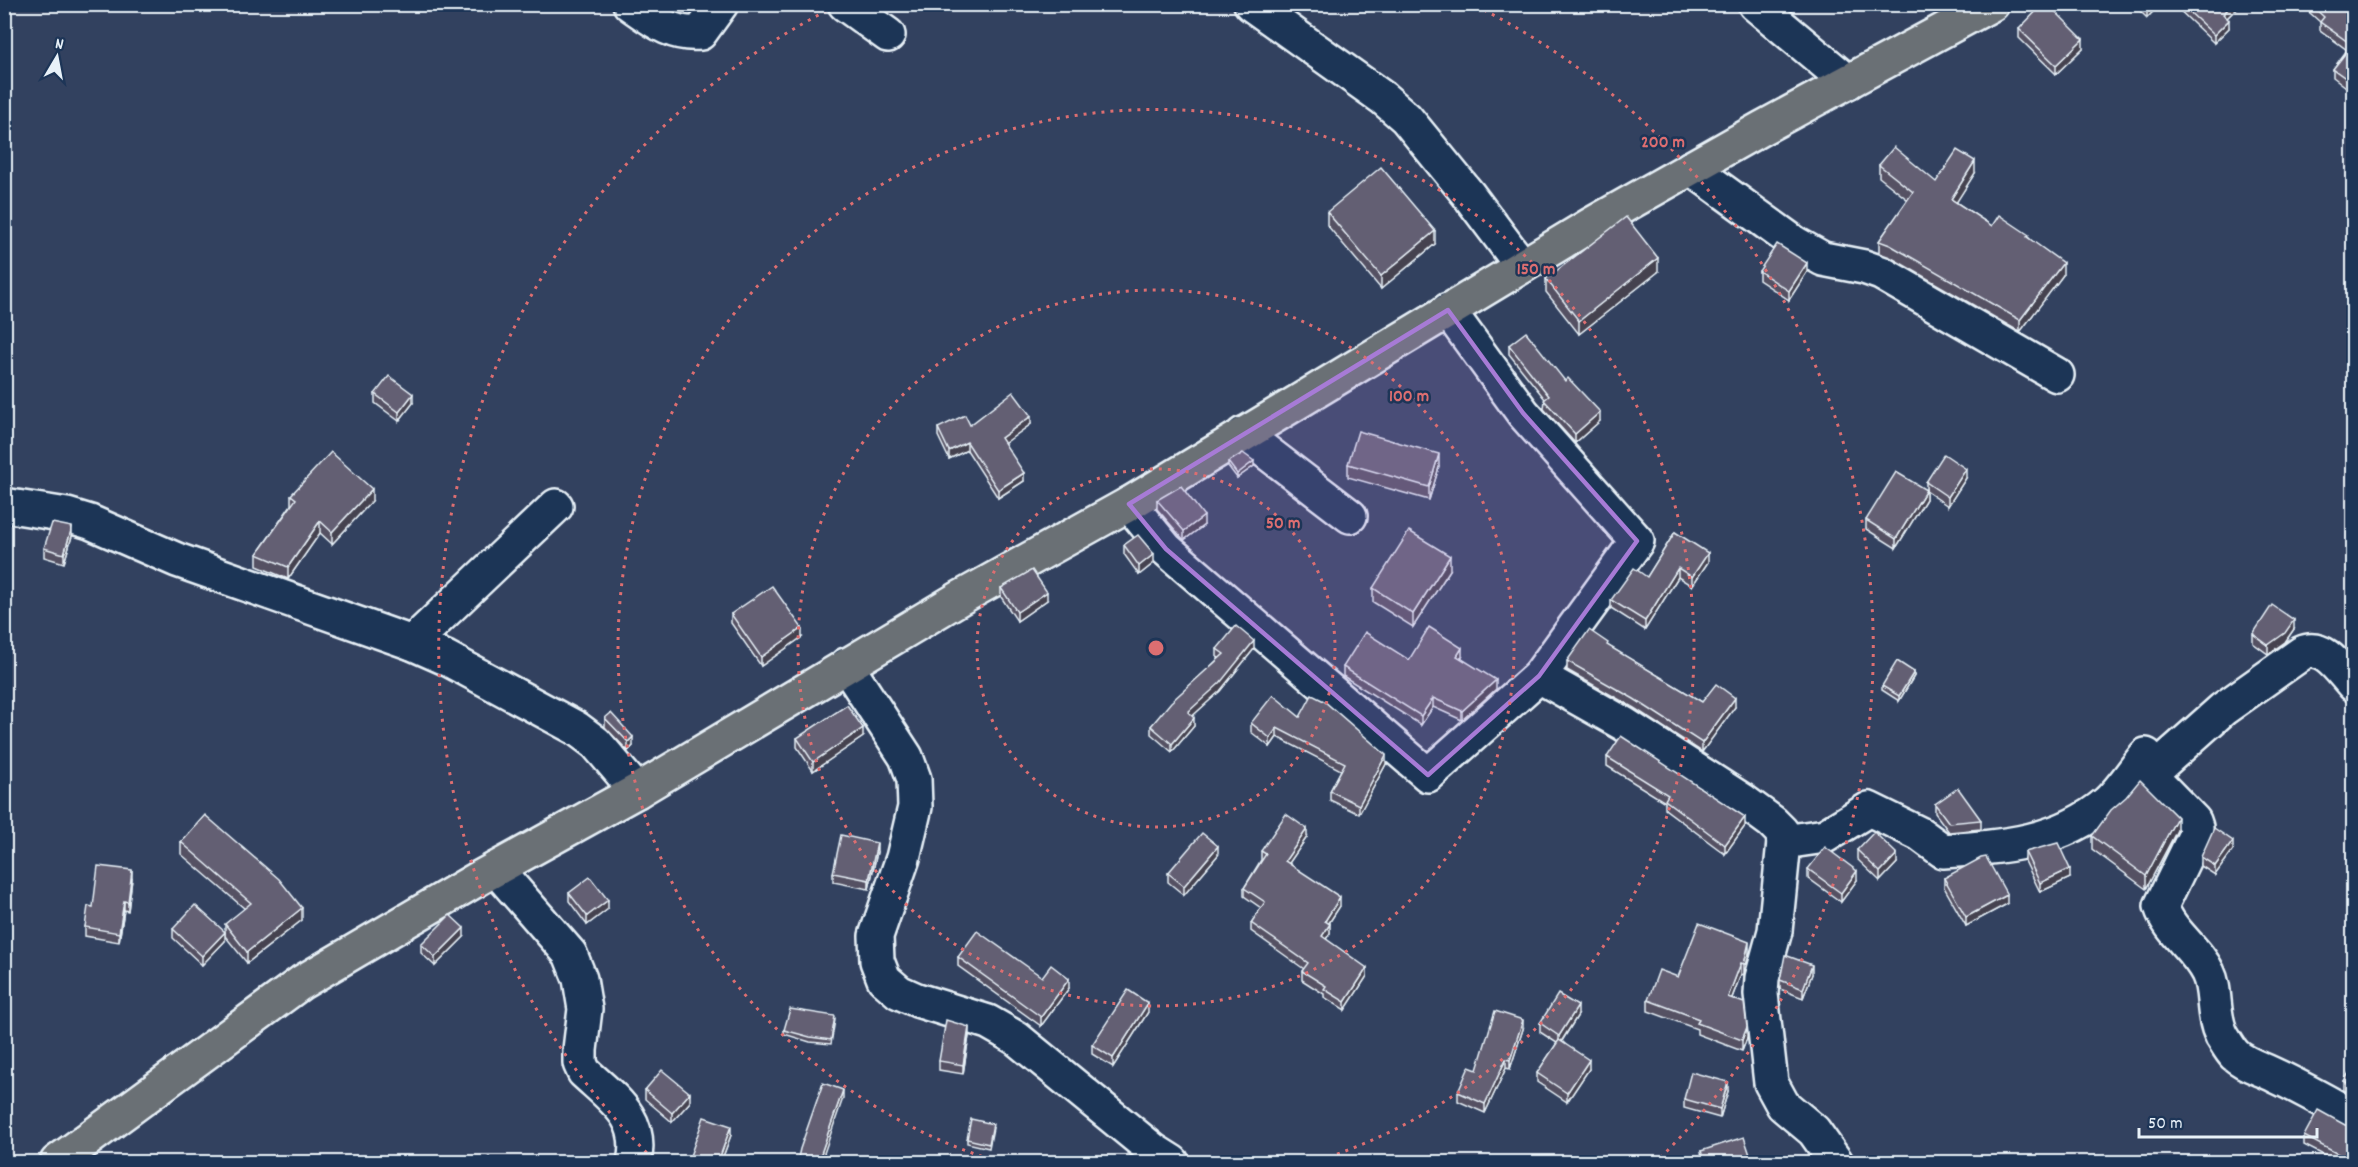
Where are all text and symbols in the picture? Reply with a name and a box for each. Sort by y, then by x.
north arrow [27,27,87,87]
text: N [53,33,65,57]
text: 200 m [1641,131,1685,156]
text: 150 m [1517,258,1555,283]
text: 100 m [1389,385,1429,410]
text: 50 m [1266,512,1300,537]
centre of rings [1146,638,1166,658]
scale bar [2139,1101,2318,1139]
text: 50 m [2148,1112,2183,1137]

